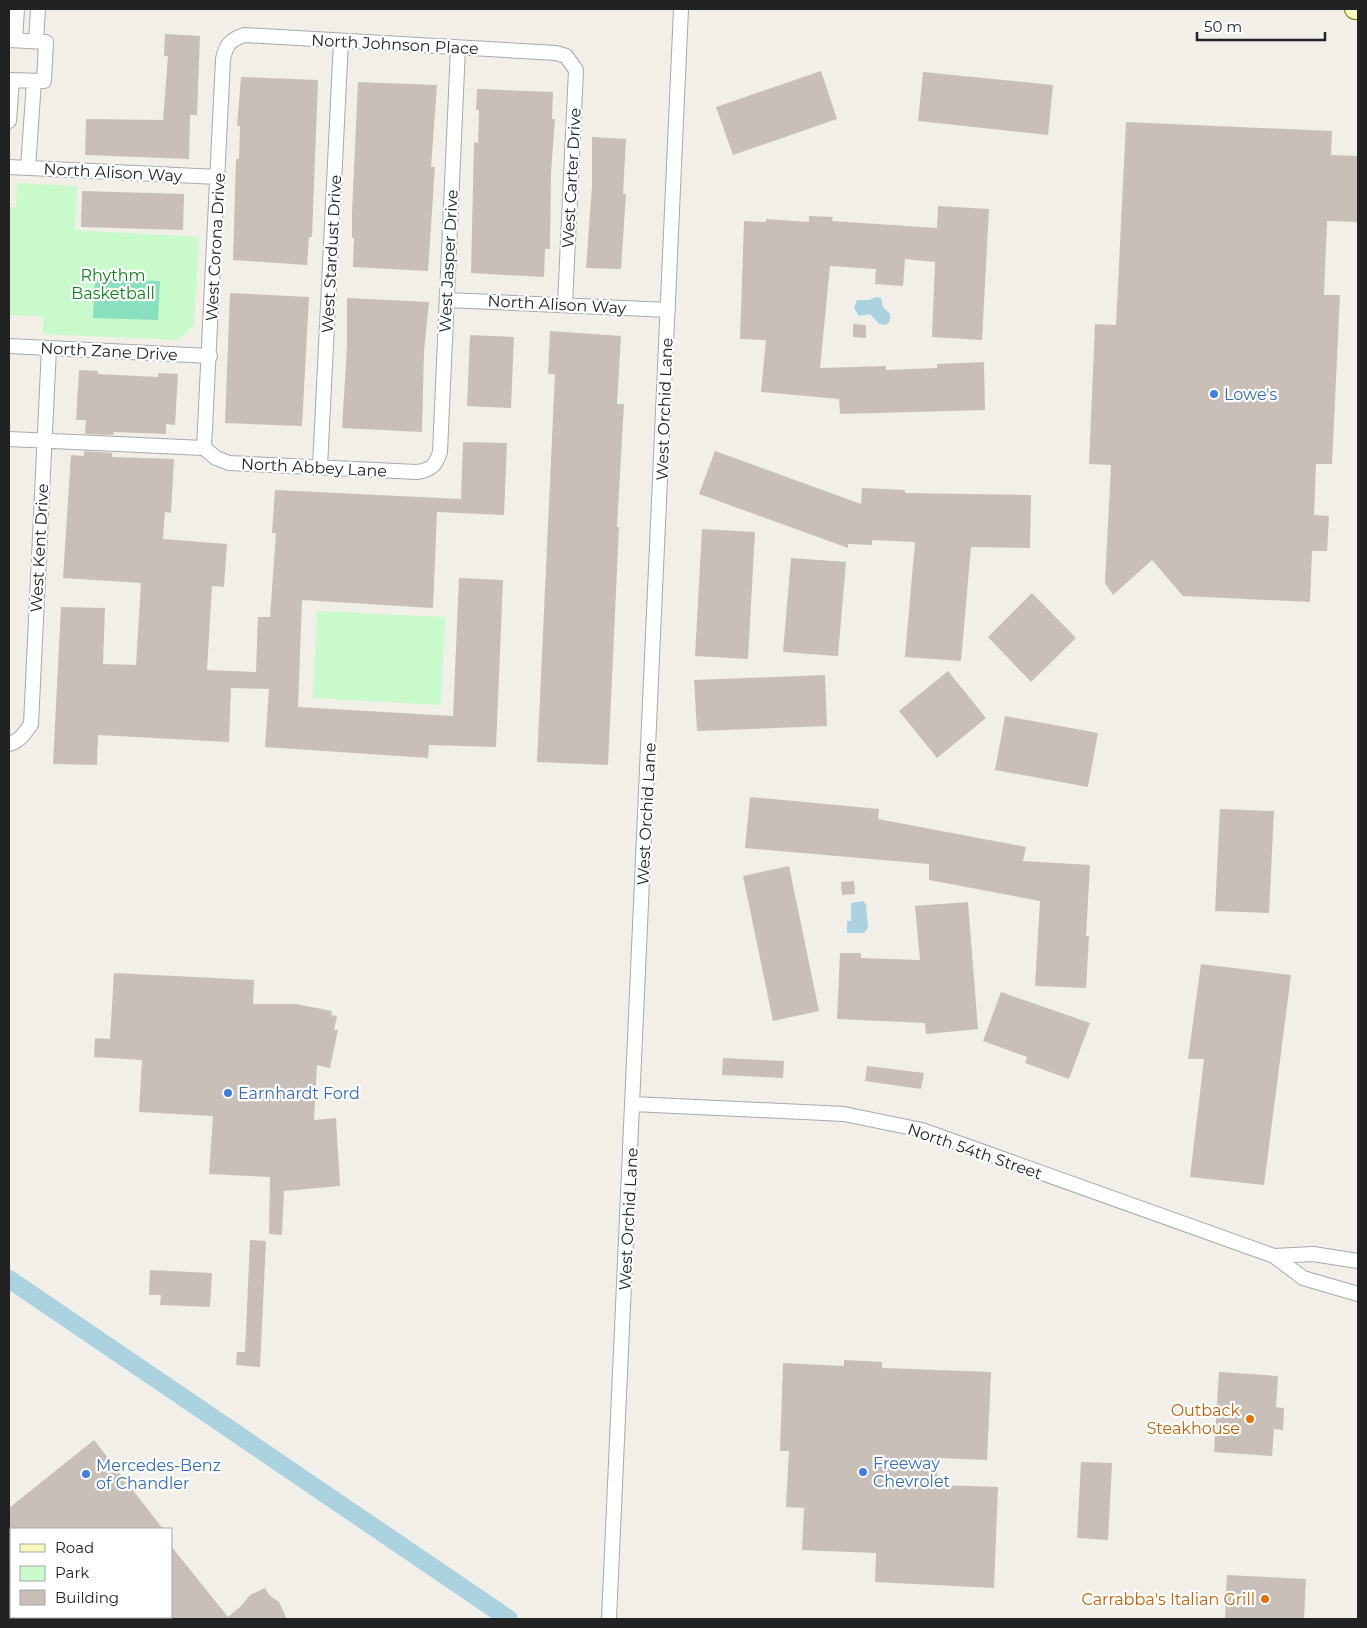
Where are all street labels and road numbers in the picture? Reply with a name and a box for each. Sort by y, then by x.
street label: North Johnson Place [311,31,479,58]
street label: West Carter Drive [558,107,585,249]
street label: North Alison Way [43,159,183,186]
street label: West Corona Drive [202,172,229,322]
street label: West Stardust Drive [318,174,345,334]
street label: West Jasper Drive [435,189,462,333]
street label: North Alison Way [487,291,627,318]
street label: West Orchid Lane [653,337,676,481]
street label: North Zane Drive [40,338,178,365]
street label: North Abbey Lane [241,454,387,481]
street label: West Kent Drive [27,483,52,613]
street label: West Orchid Lane [633,742,660,886]
street label: North 54th Street [905,1120,1045,1184]
street label: West Orchid Lane [615,1147,642,1291]

